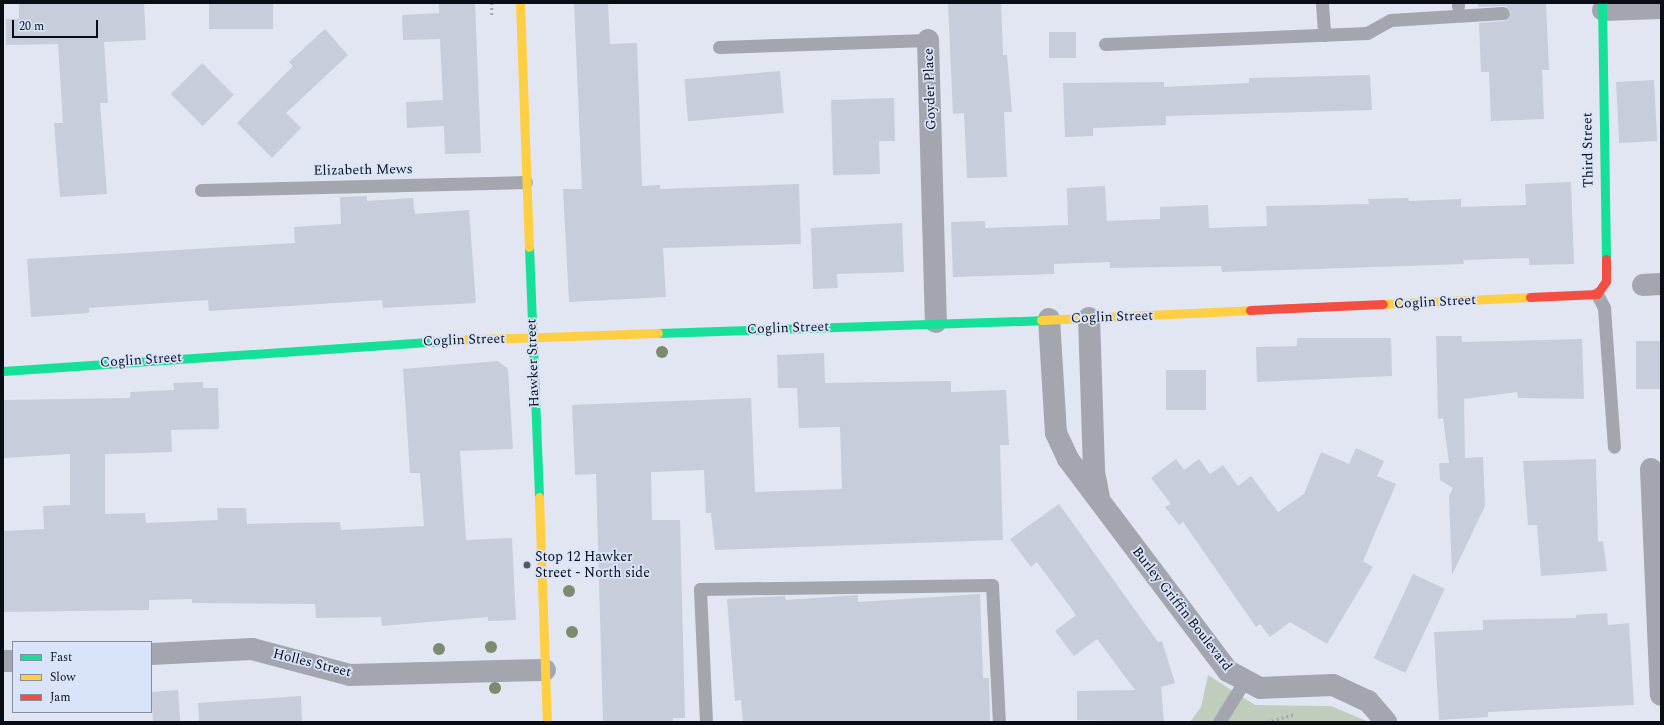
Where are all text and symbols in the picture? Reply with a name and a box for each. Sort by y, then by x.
scale bar [14,12,100,38]
text: 20 m [19,17,44,36]
street label: Goyder Place [920,48,940,130]
street label: Third Street [1579,112,1597,188]
street label: Elizabeth Mews [313,161,413,179]
street label: Coglin Street [1394,291,1476,313]
street label: Coglin Street [1071,307,1153,327]
street label: Hawker Street [523,318,543,408]
street label: Coglin Street [747,318,829,338]
street label: Coglin Street [423,330,505,350]
street label: Coglin Street [99,349,183,371]
street label: Burley Griffin Boulevard [1128,544,1236,674]
place label: Stop 12 Hawker Street - North side [535,549,650,582]
marker: Stop 12 Hawker Street - North side [522,560,532,570]
legend [12,641,152,713]
street label: Holles Street [271,645,353,681]
text: Fast [50,648,72,667]
text: Slow [50,668,75,687]
text: Jam [50,688,71,707]

